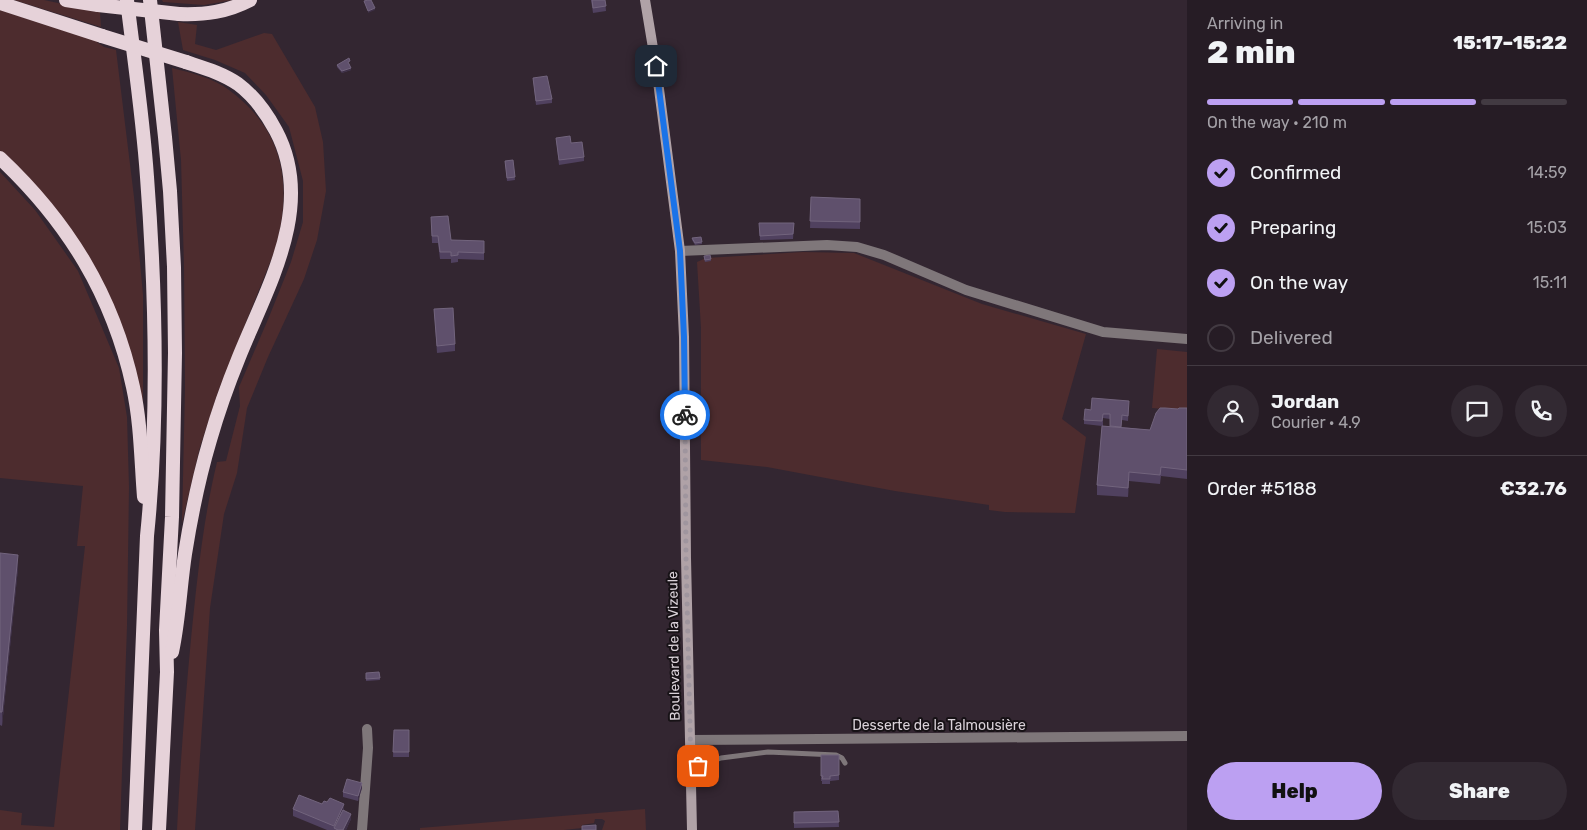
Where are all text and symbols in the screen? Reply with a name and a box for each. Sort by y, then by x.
text: Arriving in [1207,14,1283,33]
text: 15:17–15:22 [1453,31,1567,54]
text: 2 min [1207,33,1296,71]
pin [635,45,677,87]
icon: home [642,52,670,80]
text: On the way · 210 m [1207,113,1347,132]
icon: check [1207,159,1235,187]
text: Confirmed [1250,161,1341,184]
text: 14:59 [1527,163,1567,182]
icon: check [1207,214,1235,242]
text: Preparing [1250,216,1336,239]
text: 15:03 [1527,218,1567,237]
icon: check [1207,269,1235,297]
text: On the way [1250,271,1348,294]
text: 15:11 [1533,273,1567,292]
text: Delivered [1250,326,1333,349]
button: person [1207,385,1259,437]
button: chat [1451,385,1503,437]
button: phone [1515,385,1567,437]
courier [660,390,710,440]
text: Jordan [1271,390,1339,413]
icon: bike [671,401,699,429]
text: Courier · 4.9 [1271,413,1361,432]
text: Order #5188 [1207,477,1317,500]
text: €32.76 [1500,477,1567,500]
street label: Boulevard de la Vizeule [664,571,684,721]
street label: Desserte de la Talmousière [852,717,1026,734]
pin [677,745,719,787]
icon: bag [684,752,712,780]
button: Help [1207,762,1382,820]
button: Share [1392,762,1567,820]

